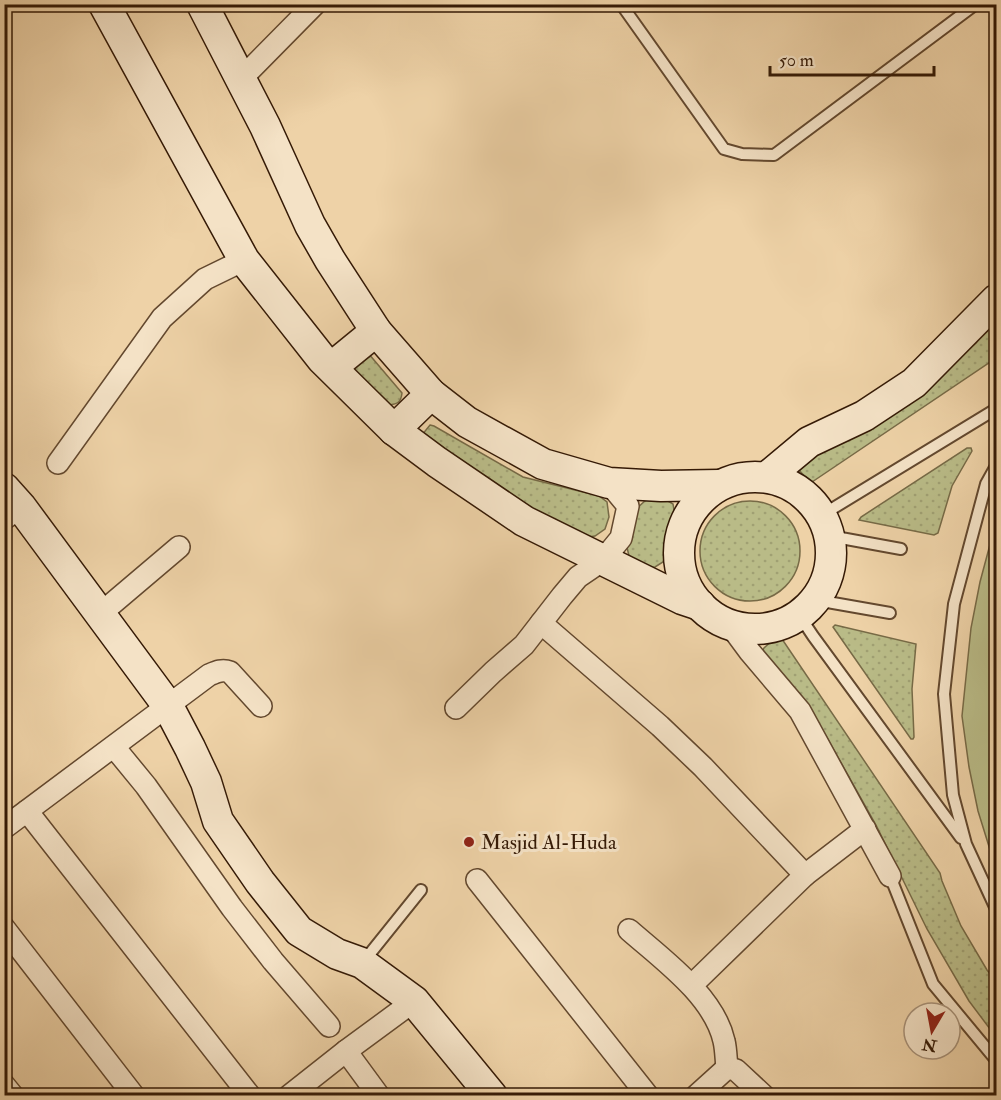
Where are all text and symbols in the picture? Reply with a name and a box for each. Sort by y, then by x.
scale bar [770,39,934,77]
text: 50 m [779,49,814,72]
place label: Masjid Al-Huda [481,829,617,856]
marker: Masjid Al-Huda [462,835,476,849]
north arrow [902,1001,962,1061]
text: N [920,1034,939,1056]

